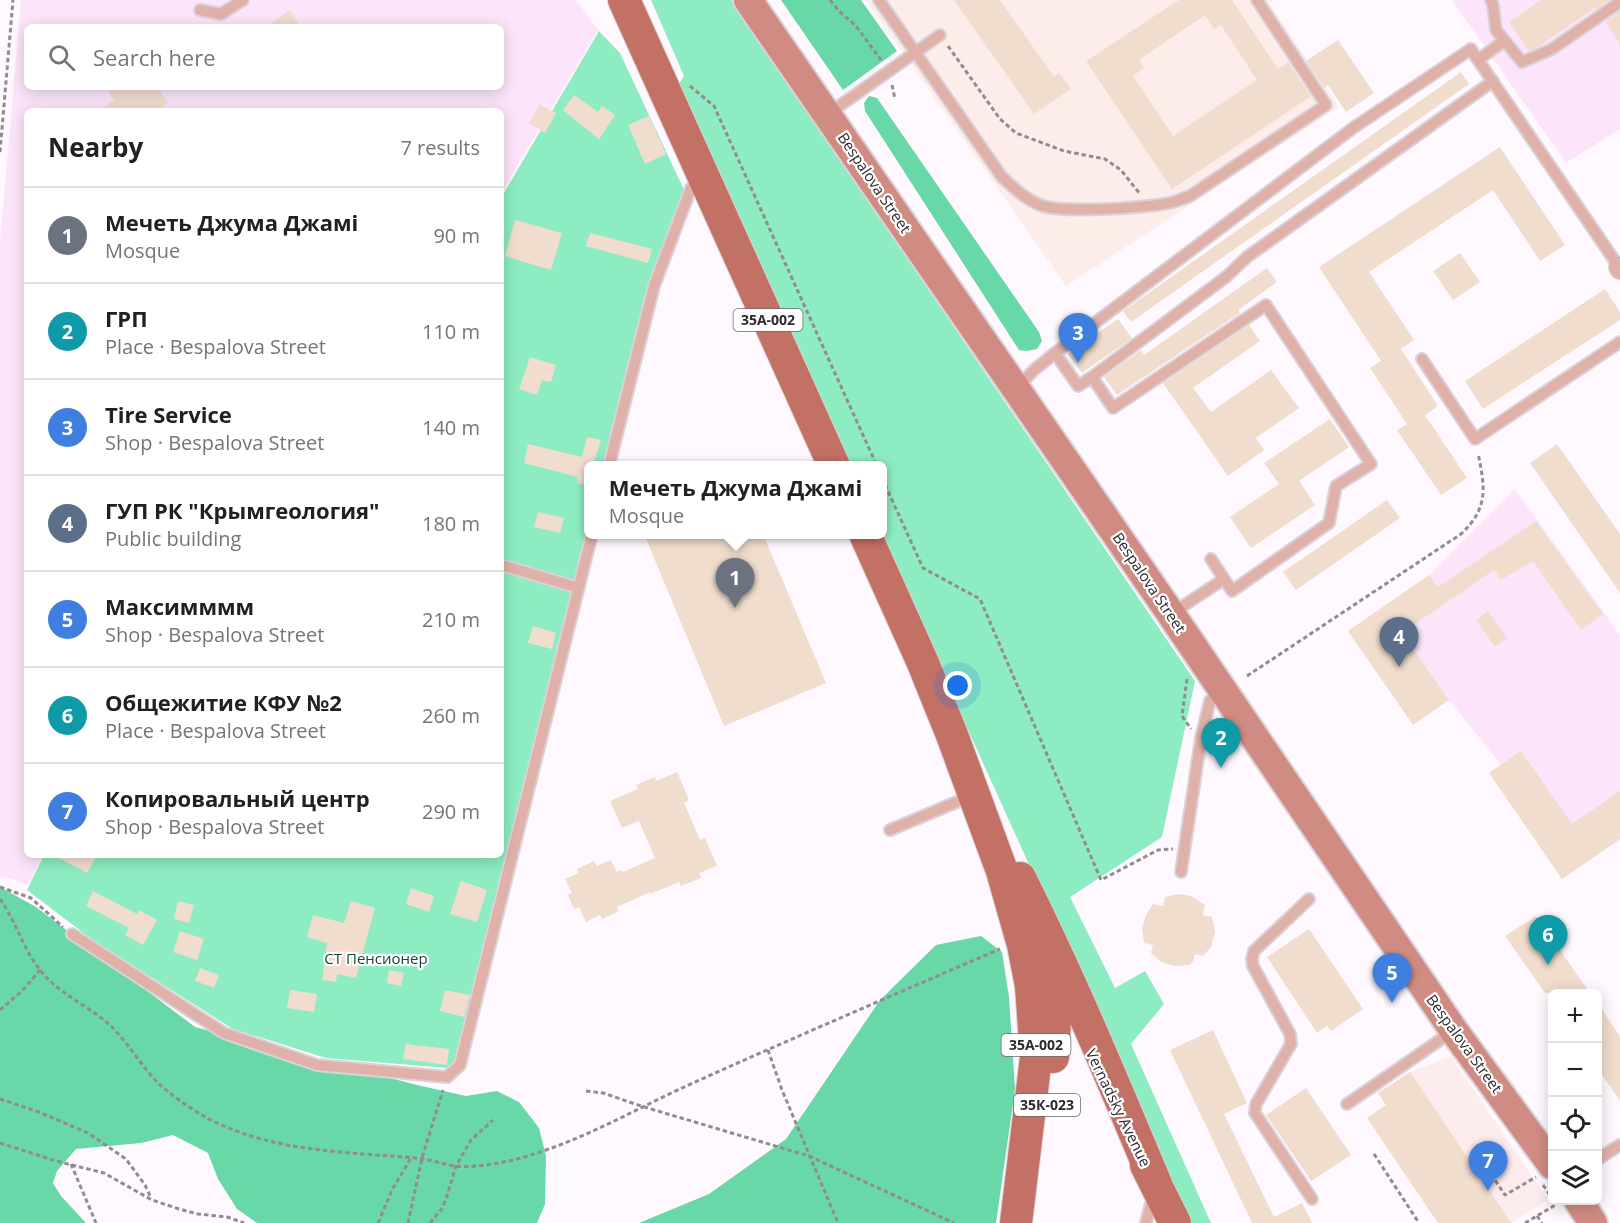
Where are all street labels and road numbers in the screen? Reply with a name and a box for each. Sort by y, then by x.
street label: Bespalova Street [834,128,916,237]
road number: 35А-002 [734,309,802,331]
street label: Bespalova Street [1109,528,1191,637]
street label: Bespalova Street [1422,990,1507,1097]
road number: 35А-002 [1002,1034,1070,1056]
street label: Vernadsky Avenue [1082,1045,1156,1170]
road number: 35К-023 [1014,1094,1080,1116]

